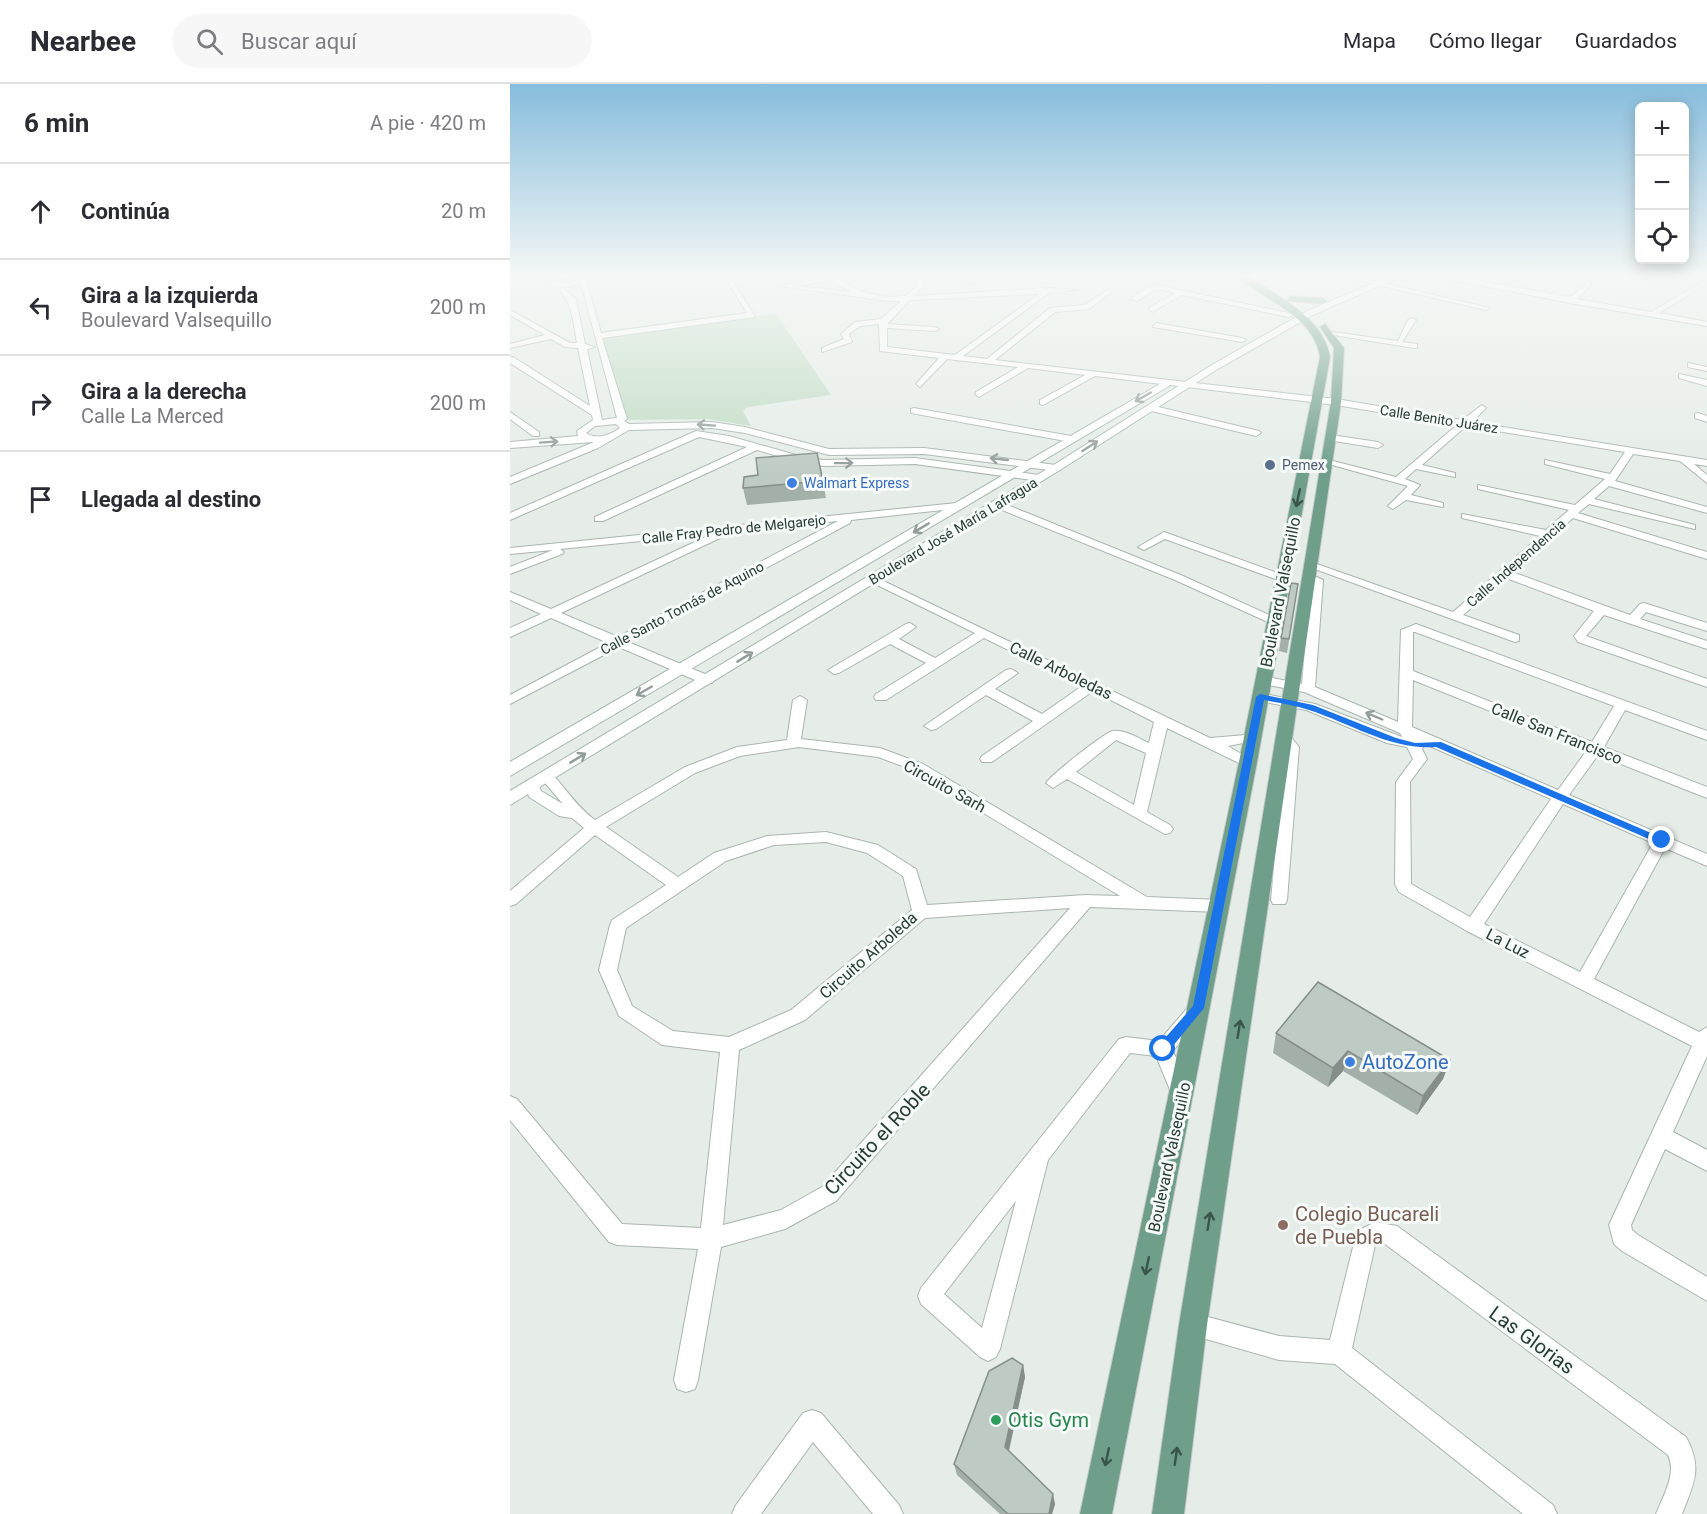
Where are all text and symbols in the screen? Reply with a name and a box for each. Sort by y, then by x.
search box [172,14,592,68]
text: Nearbee [30,25,136,58]
icon: search [193,25,226,58]
text: Buscar aquí [241,29,357,54]
text: Mapa [1343,29,1396,53]
text: Cómo llegar [1429,29,1542,53]
text: Guardados [1575,29,1677,53]
map controls [1635,102,1689,264]
button: + [1635,102,1689,156]
text: 6 min [24,108,89,138]
text: A pie · 420 m [370,111,486,135]
button: − [1635,156,1689,210]
icon: ahead [24,195,57,228]
text: Continúa [81,199,170,224]
text: 20 m [441,199,486,223]
button: locate [1635,210,1689,264]
text: Gira a la izquierda [81,283,258,308]
icon: left [24,291,57,324]
text: 200 m [430,295,486,319]
text: Boulevard Valsequillo [81,308,272,332]
text: Gira a la derecha [81,379,247,404]
icon: right [24,387,57,420]
text: 200 m [430,391,486,415]
one-way arrow [1135,392,1152,404]
street label: Calle Benito Juárez [1379,402,1499,436]
text: Calle La Merced [81,404,224,428]
one-way arrow [696,419,716,430]
one-way arrow [539,437,559,448]
one-way arrow [1082,440,1098,452]
one-way arrow [989,453,1009,464]
one-way arrow [833,457,853,468]
place label: Pemex [1282,457,1325,473]
marker: Pemex [1263,458,1277,472]
street label: Boulevard José María Lafragua [866,474,1040,588]
place label: Walmart Express [804,475,910,491]
marker: Walmart Express [785,476,799,490]
icon: arrive [24,483,57,516]
text: Llegada al destino [81,487,261,512]
one-way arrow [1292,487,1303,507]
street label: Calle Fray Pedro de Melgarejo [641,511,827,547]
street label: Boulevard Valsequillo [1257,515,1304,669]
street label: Calle Independencia [1463,516,1569,610]
one-way arrow [913,522,930,534]
street label: Calle Santo Tomás de Aquino [598,558,766,658]
street label: Calle Arboledas [1006,637,1115,703]
one-way arrow [736,651,753,663]
one-way arrow [636,685,653,697]
street label: Calle San Francisco [1489,698,1625,768]
one-way arrow [1366,710,1384,721]
one-way arrow [569,752,586,764]
street label: Circuito Sarh [900,756,989,817]
route end [1648,826,1674,852]
street label: Circuito Arboleda [816,908,921,1003]
street label: La Luz [1483,924,1533,962]
one-way arrow [1234,1019,1245,1039]
route start [1149,1035,1175,1061]
place label: AutoZone [1362,1050,1449,1074]
marker: AutoZone [1343,1055,1357,1069]
street label: Circuito el Roble [819,1078,935,1200]
street label: Boulevard Valsequillo [1144,1080,1195,1234]
place label: Colegio Bucareli de Puebla [1295,1202,1439,1249]
one-way arrow [1204,1212,1215,1232]
marker: Colegio Bucareli de Puebla [1276,1218,1290,1232]
one-way arrow [1141,1256,1152,1275]
street label: Las Glorias [1485,1301,1579,1379]
place label: Otis Gym [1008,1408,1089,1432]
marker: Otis Gym [989,1413,1003,1427]
one-way arrow [1101,1447,1113,1466]
one-way arrow [1171,1447,1182,1466]

